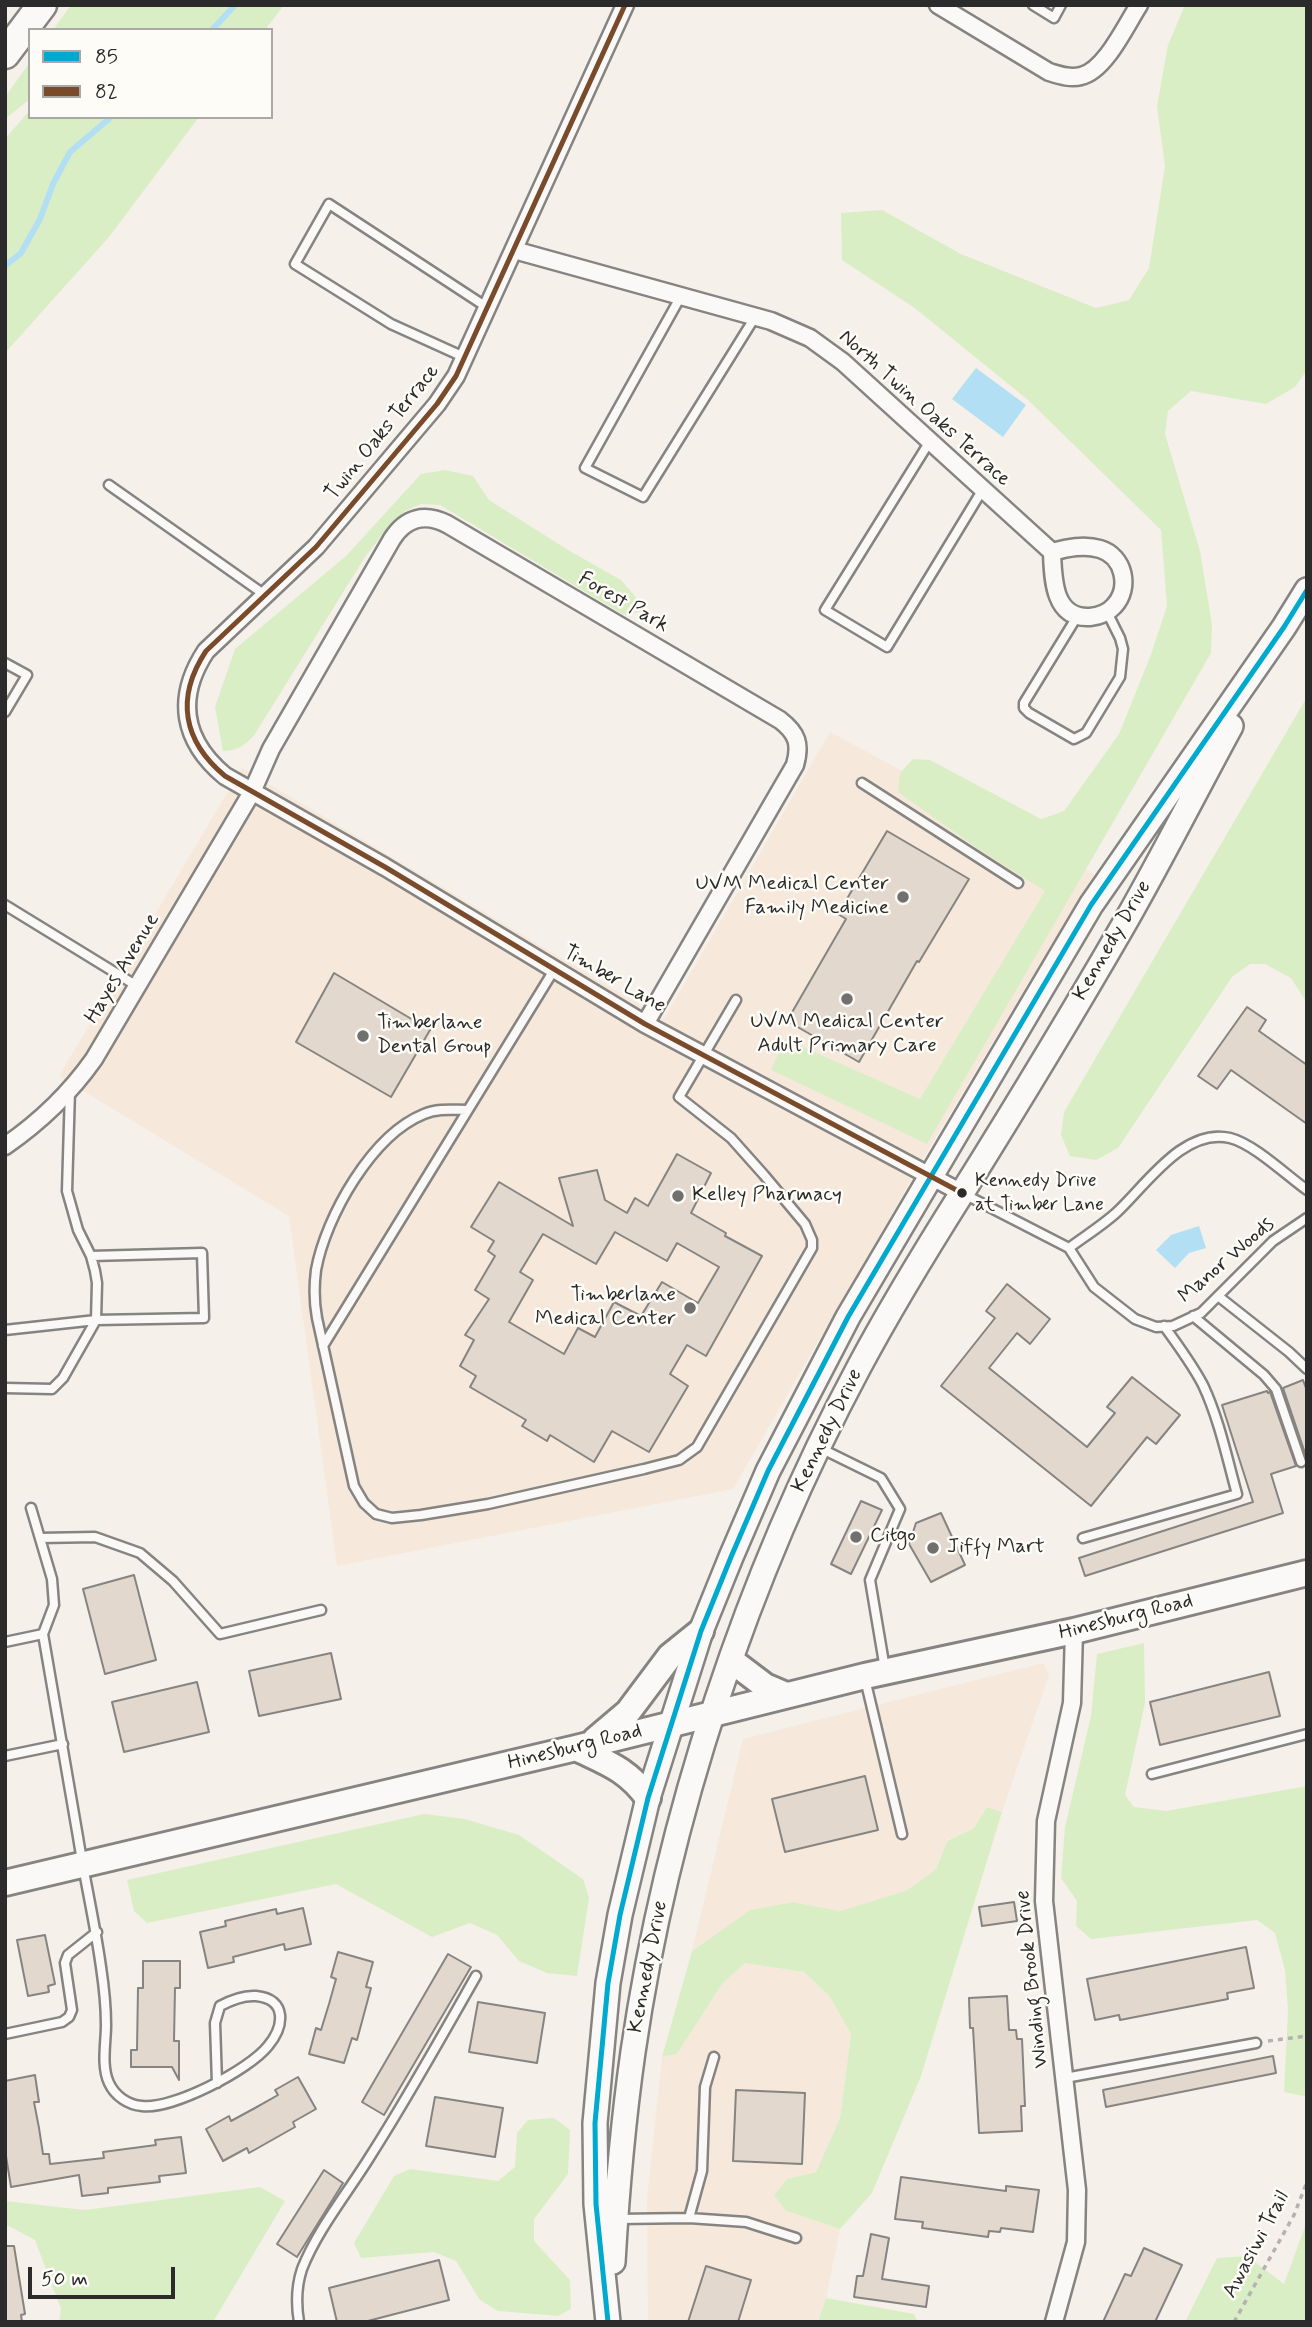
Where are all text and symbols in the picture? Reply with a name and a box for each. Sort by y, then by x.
legend [28,28,273,119]
text: 85 [95,43,118,71]
text: 82 [95,78,118,106]
street label: North Twin Oaks Terrace [833,325,1015,493]
street label: Twin Oaks Terrace [320,360,446,506]
street label: Forest Park [573,567,673,639]
place label: UVM Medical Center Family Medicine [695,872,889,922]
street label: Kennedy Drive [1068,876,1158,1006]
marker: UVM Medical Center Family Medicine [895,889,911,905]
street label: Hayes Avenue [80,909,166,1029]
street label: Timber Lane [558,941,670,1019]
marker: UVM Medical Center Adult Primary Care [839,991,855,1007]
place label: UVM Medical Center Adult Primary Care [750,1010,944,1060]
place label: Timberlane Dental Group [377,1011,492,1061]
marker: Timberlane Dental Group [355,1028,371,1044]
place label: Kennedy Drive at Timber Lane [975,1171,1104,1215]
place label: Kelley Pharmacy [692,1183,842,1209]
marker: Kennedy Drive at Timber Lane [955,1186,969,1200]
marker: Kelley Pharmacy [670,1188,686,1204]
street label: Manor Woods [1174,1212,1280,1310]
place label: Timberlane Medical Center [535,1283,676,1333]
marker: Timberlane Medical Center [682,1300,698,1316]
street label: Kennedy Drive [787,1365,869,1497]
place label: Citgo [870,1524,916,1550]
marker: Citgo [848,1529,864,1545]
place label: Jiffy Mart [947,1535,1045,1561]
marker: Jiffy Mart [925,1540,941,1556]
street label: Hinesburg Road [1056,1589,1196,1647]
street label: Hinesburg Road [505,1719,645,1777]
street label: Winding Brook Drive [1011,1889,1055,2069]
street label: Kennedy Drive [624,1899,674,2035]
street label: Awasiwi Trail [1218,2187,1296,2303]
scale bar [32,2254,178,2298]
text: 50 m [41,2265,88,2293]

